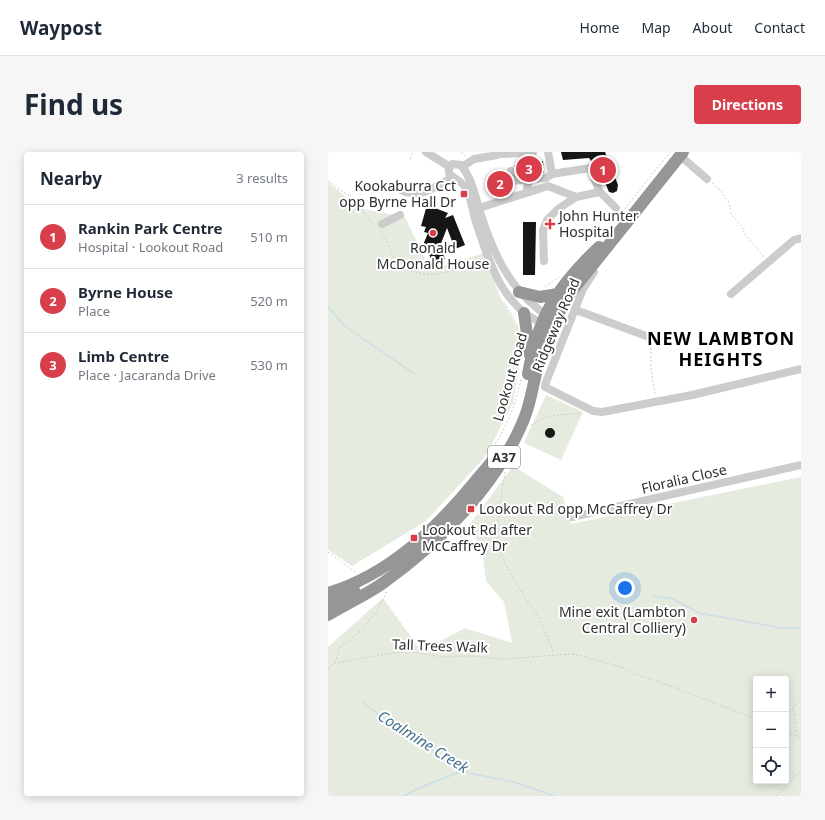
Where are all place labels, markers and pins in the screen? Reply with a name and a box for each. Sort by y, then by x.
pin: 3 [516,154,542,184]
pin: 1 [590,155,616,185]
pin: 2 [487,169,513,199]
place label: Kookaburra Cct opp Byrne Hall Dr [339,176,456,211]
marker: Kookaburra Cct opp Byrne Hall Dr [459,189,469,199]
place label: John Hunter Hospital [557,206,639,241]
marker: John Hunter Hospital [544,218,556,230]
marker: Ronald McDonald House [428,228,438,238]
place label: Ronald McDonald House [377,238,489,273]
place label: Lookout Rd opp McCaffrey Dr [479,499,673,518]
marker: Lookout Rd opp McCaffrey Dr [466,504,476,514]
place label: Lookout Rd after McCaffrey Dr [422,520,532,555]
marker: Lookout Rd after McCaffrey Dr [409,533,419,543]
place label: Mine exit (Lambton Central Colliery) [559,602,686,637]
marker: Mine exit (Lambton Central Colliery) [689,615,699,625]

